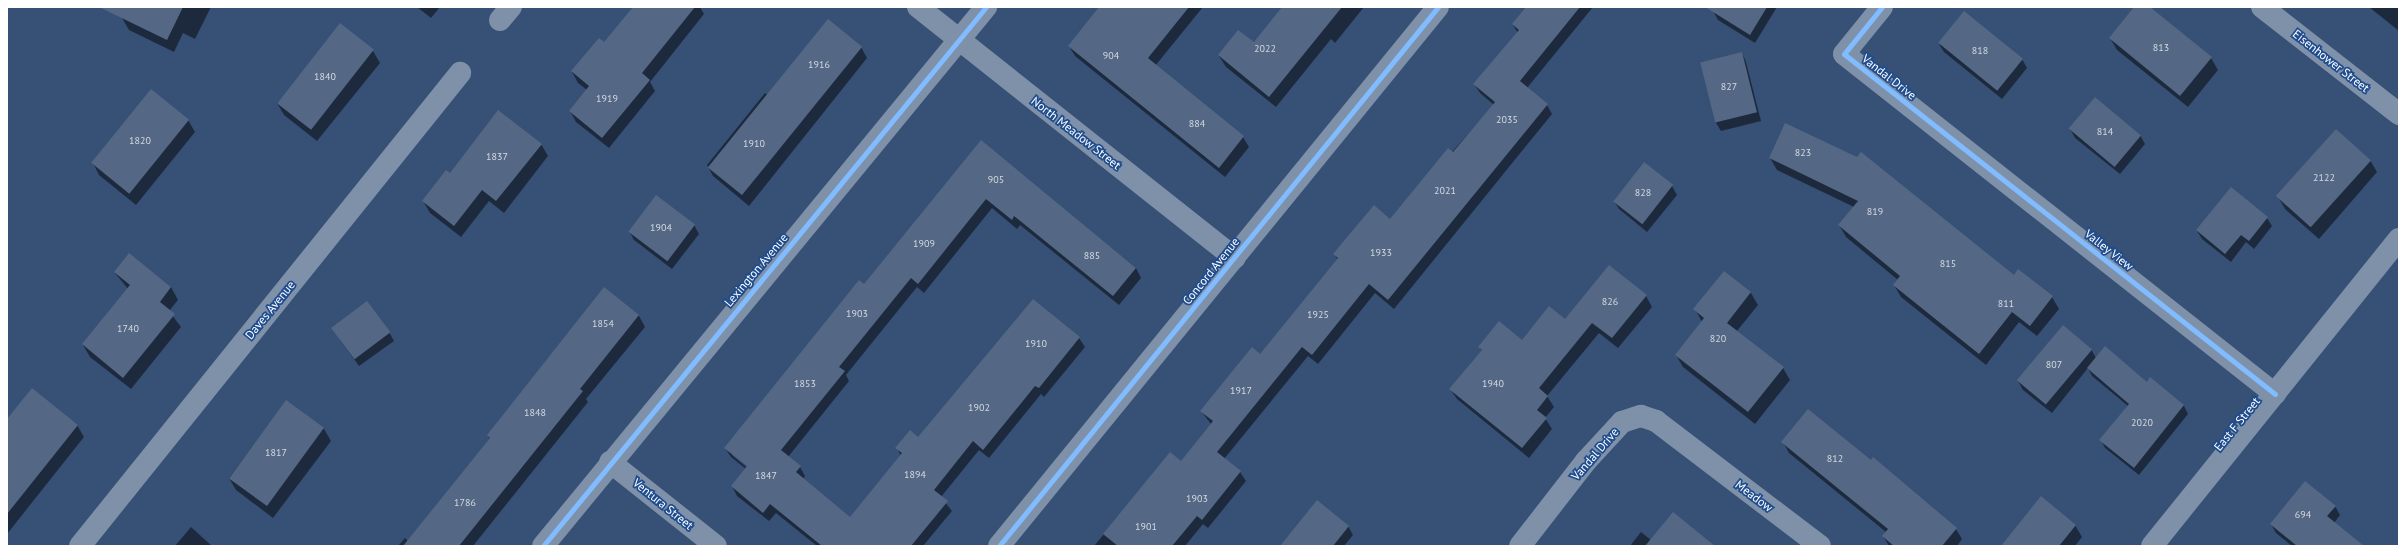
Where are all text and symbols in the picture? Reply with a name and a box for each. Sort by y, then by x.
street label: Eisenhower Street [2290,27,2372,95]
house number: 813 [2153,42,2169,54]
house number: 2022 [1254,43,1276,55]
house number: 818 [1972,45,1988,57]
house number: 904 [1103,50,1119,62]
street label: Vandal Drive [1859,51,1919,103]
house number: 1916 [808,59,830,71]
house number: 1840 [314,71,336,83]
house number: 827 [1721,81,1737,93]
house number: 1919 [596,93,618,105]
street label: North Meadow Street [1028,94,1124,172]
house number: 2035 [1496,114,1518,126]
house number: 884 [1189,118,1205,130]
house number: 814 [2097,126,2113,138]
house number: 1820 [129,135,151,147]
house number: 1910 [743,138,765,150]
house number: 823 [1795,147,1811,159]
house number: 1837 [486,151,508,163]
house number: 2122 [2313,172,2335,184]
house number: 905 [988,174,1004,186]
house number: 2021 [1434,185,1456,197]
house number: 828 [1635,187,1651,199]
house number: 819 [1867,206,1883,218]
house number: 1904 [650,222,672,234]
street label: Valley View [2081,226,2137,274]
street label: Lexington Avenue [721,230,791,310]
street label: Concord Avenue [1180,235,1242,307]
house number: 1909 [913,238,935,250]
house number: 1933 [1370,247,1392,259]
house number: 885 [1084,250,1100,262]
house number: 815 [1940,258,1956,270]
street label: Daves Avenue [242,278,298,342]
house number: 826 [1602,296,1618,308]
house number: 811 [1998,298,2014,310]
house number: 1903 [846,308,868,320]
house number: 1925 [1307,309,1329,321]
house number: 1854 [592,318,614,330]
house number: 1740 [117,323,139,335]
house number: 820 [1710,333,1726,345]
house number: 1910 [1025,338,1047,350]
house number: 807 [2046,359,2062,371]
house number: 1853 [794,378,816,390]
house number: 1940 [1482,378,1504,390]
house number: 1917 [1230,385,1252,397]
street label: East F Street [2211,394,2263,454]
house number: 1902 [968,402,990,414]
house number: 1848 [524,407,546,419]
house number: 2020 [2131,417,2153,429]
street label: Vandal Drive [1568,425,1622,483]
house number: 1817 [265,447,287,459]
house number: 812 [1827,453,1843,465]
house number: 1894 [904,469,926,481]
house number: 1847 [755,470,777,482]
street label: Ventura Street [630,475,696,533]
street label: Meadow [1732,477,1776,515]
house number: 1903 [1186,493,1208,505]
house number: 1786 [454,497,476,509]
house number: 694 [2295,509,2311,521]
house number: 1901 [1135,521,1157,533]

